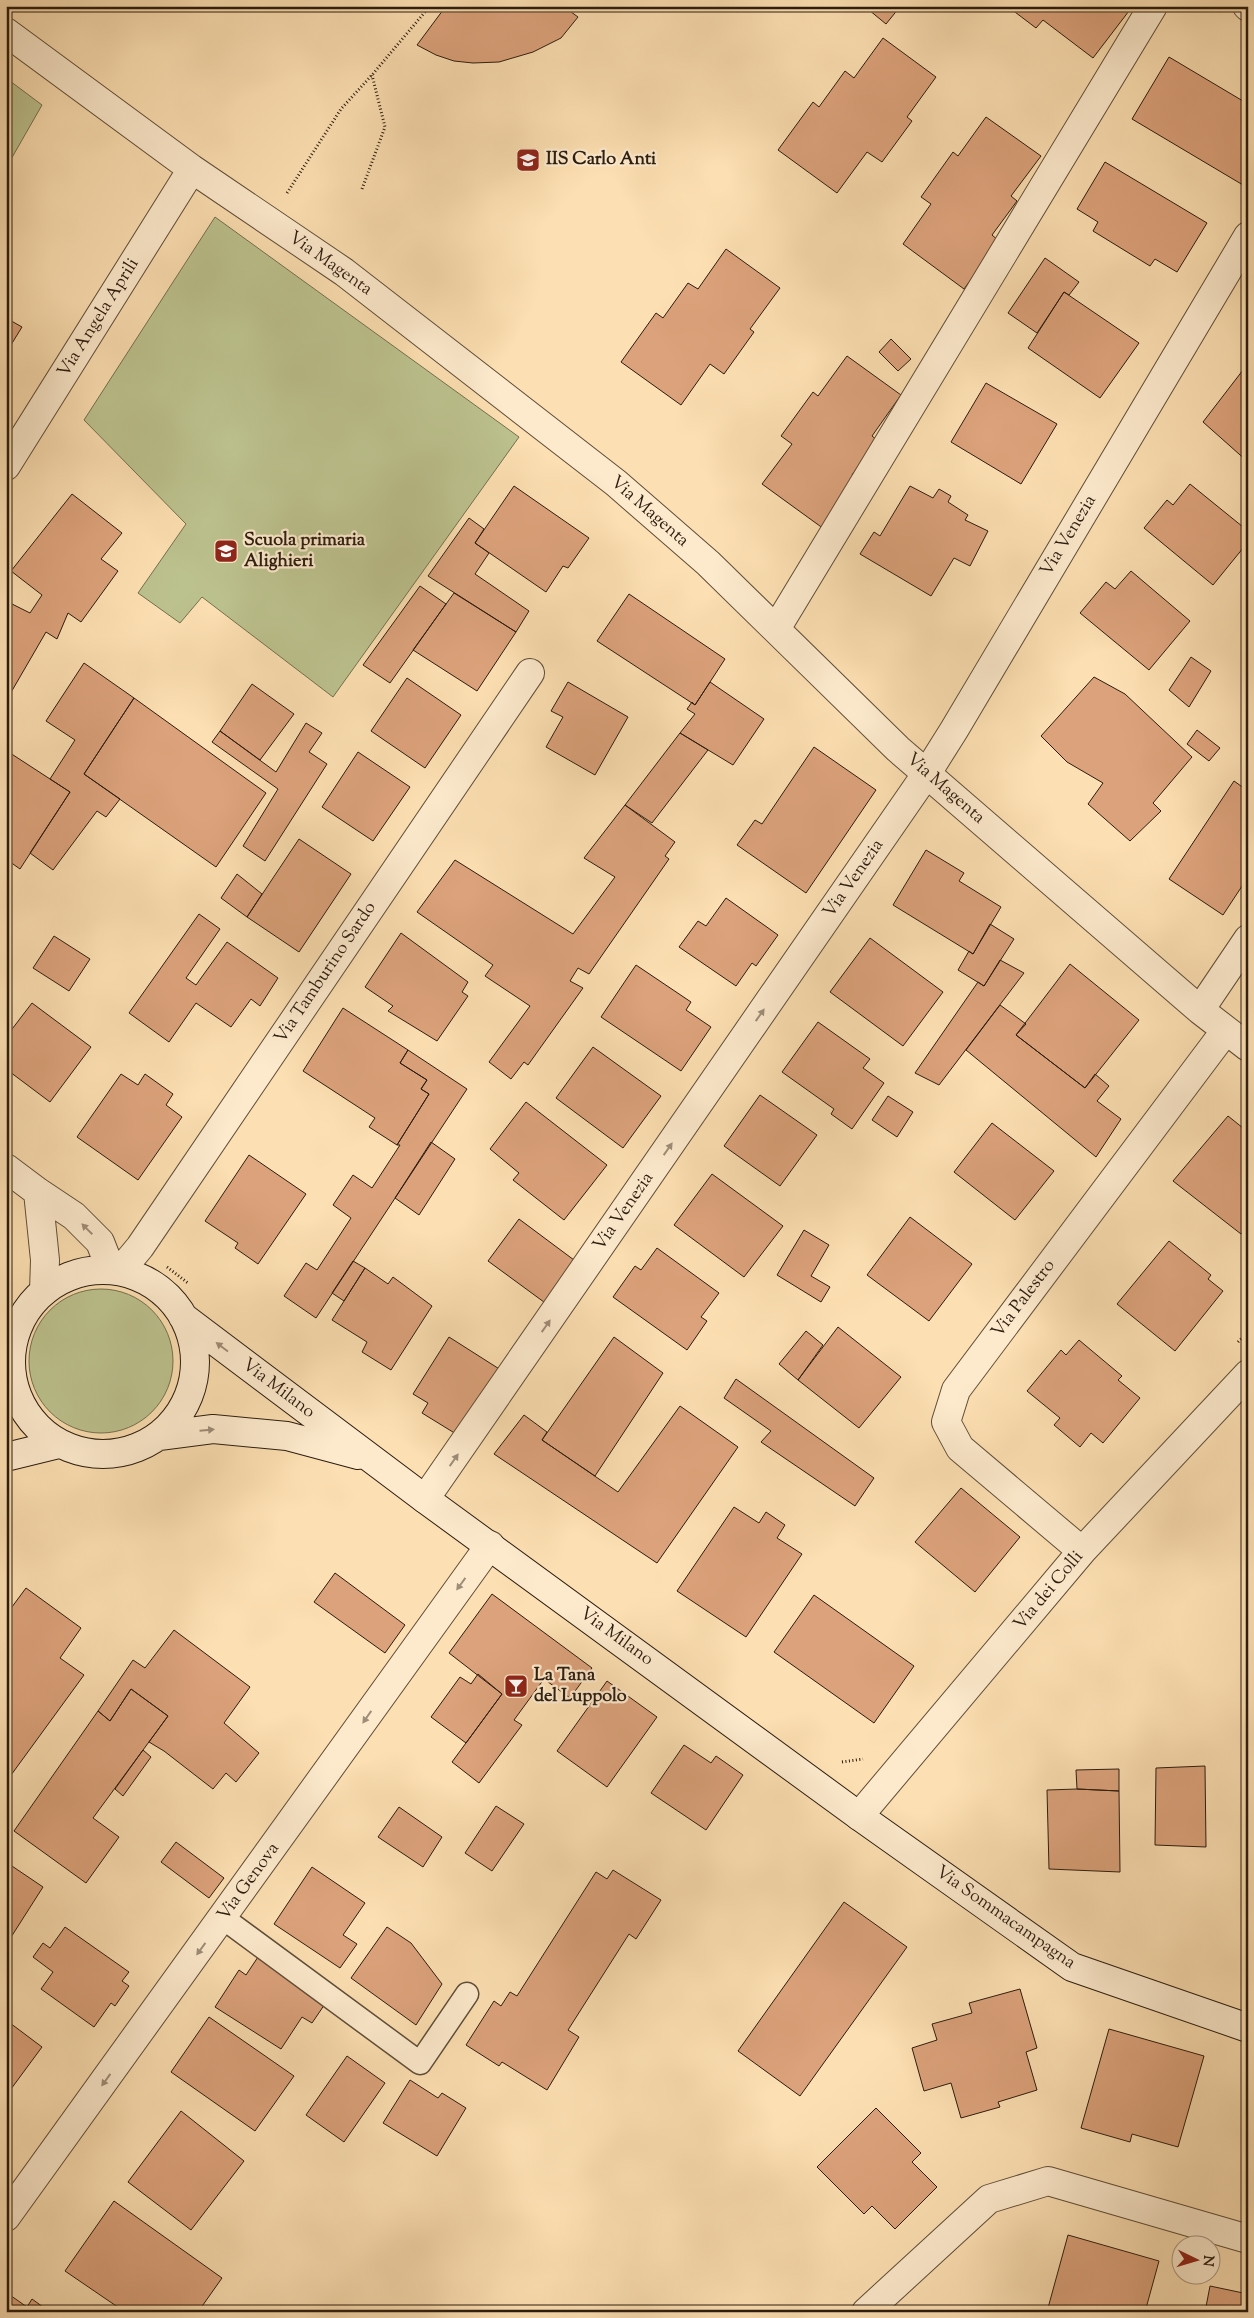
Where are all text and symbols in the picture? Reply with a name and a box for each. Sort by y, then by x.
school or university icon: IIS Carlo Anti [515,147,541,173]
place label: IIS Carlo Anti [546,147,657,173]
street label: Via Magenta [283,225,377,303]
street label: Via Angela Aprili [52,253,146,383]
street label: Via Magenta [604,470,694,554]
street label: Via Venezia [1034,490,1104,582]
place label: Scuola primaria Alighieri [244,528,366,575]
school or university icon: Scuola primaria Alighieri [213,538,239,564]
street label: Via Magenta [900,747,990,831]
street label: Via Venezia [817,834,891,924]
street label: Via Tamburino Sardo [269,897,383,1049]
one-way arrow [755,1008,765,1022]
one-way arrow [663,1142,673,1156]
street label: Via Venezia [587,1167,661,1257]
one-way arrow [81,1223,93,1235]
street label: Via Palestro [986,1254,1062,1344]
one-way arrow [541,1319,551,1333]
one-way arrow [216,1341,229,1352]
street label: Via Milano [236,1353,320,1425]
one-way arrow [199,1426,215,1434]
one-way arrow [449,1453,459,1467]
street label: Via dei Colli [1008,1546,1090,1636]
one-way arrow [456,1577,466,1591]
street label: Via Milano [574,1601,659,1673]
place label: La Tana del Luppolo [534,1663,627,1710]
bar icon: La Tana del Luppolo [503,1673,529,1699]
one-way arrow [362,1710,372,1724]
street label: Via Genova [212,1837,286,1927]
street label: Via Sommacampagna [930,1860,1080,1976]
one-way arrow [196,1942,206,1956]
one-way arrow [100,2073,111,2086]
north arrow [1172,2236,1222,2286]
text: N [1197,2255,1217,2267]

